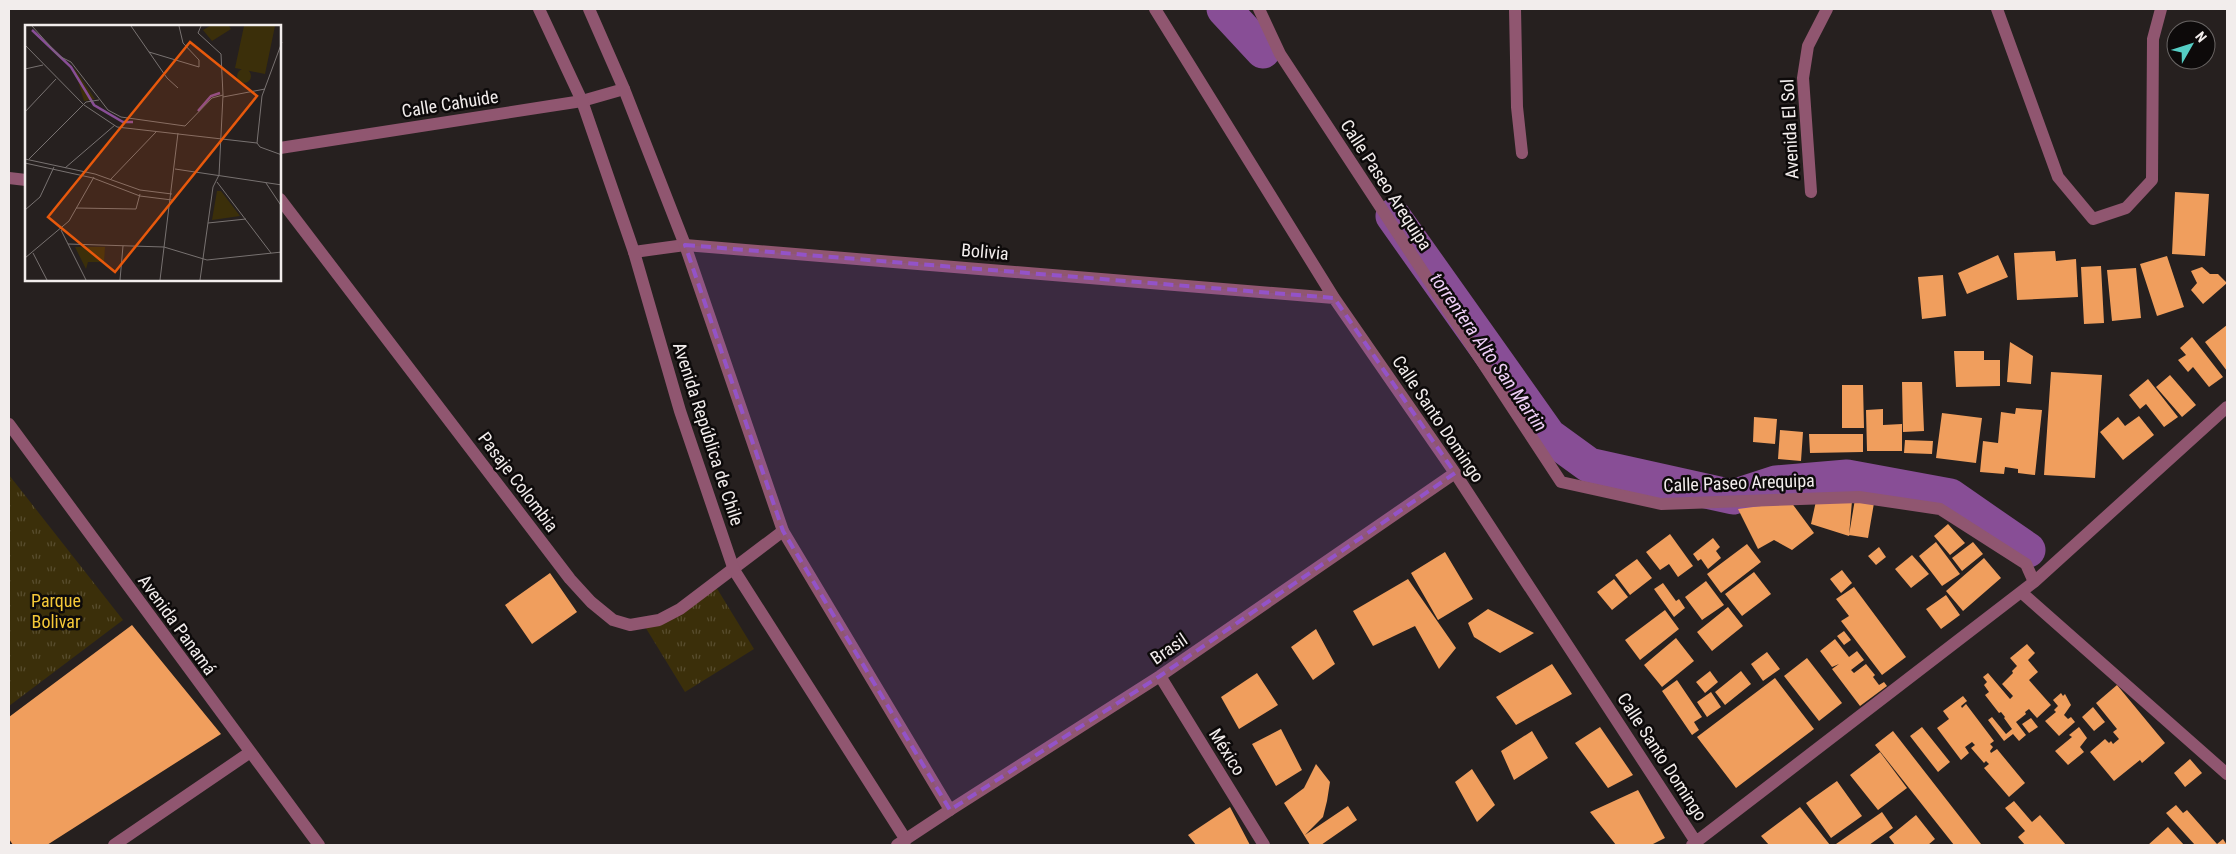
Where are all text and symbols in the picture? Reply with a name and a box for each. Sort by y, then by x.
north arrow [2166,20,2216,70]
inset map [25,25,281,281]
text: N [2192,28,2210,45]
street label: Avenida El Sol [1776,78,1803,180]
street label: Calle Cahuide [400,86,500,121]
street label: Calle Paseo Arequipa [1336,115,1436,254]
street label: Bolivia [960,239,1010,264]
water label: torrentera Alto San Martin [1425,269,1552,436]
street label: Avenida República de Chile [669,340,748,528]
street label: Calle Santo Domingo [1388,351,1489,486]
street label: Pasaje Colombia [474,428,563,536]
street label: Calle Paseo Arequipa [1663,469,1815,496]
street label: Avenida Panamá [134,571,221,679]
park label: Parque Bolivar [31,590,81,632]
street label: Brasil [1146,629,1191,668]
street label: Calle Santo Domingo [1613,689,1712,825]
street label: México [1205,724,1250,779]

